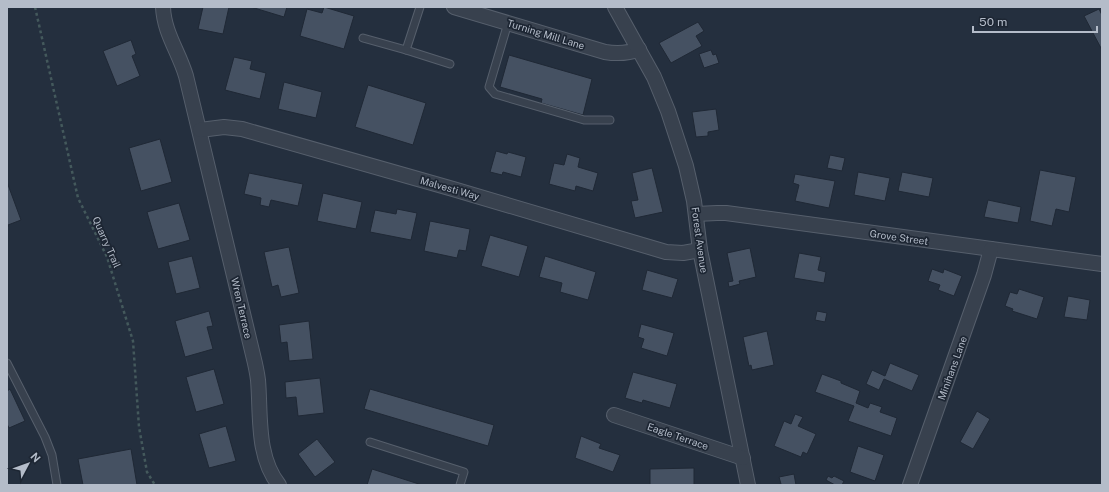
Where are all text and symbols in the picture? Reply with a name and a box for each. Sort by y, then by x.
scale bar [973,8,1097,34]
text: 50 m [979,15,1007,29]
street label: Turning Mill Lane [506,17,586,52]
street label: Malvesti Way [419,174,482,202]
street label: Forest Avenue [689,206,711,274]
street label: Quarry Trail [90,214,124,270]
street label: Grove Street [869,227,929,247]
street label: Wren Terrace [229,276,255,340]
street label: Minihans Lane [935,334,969,401]
street label: Eagle Terrace [646,420,710,452]
north arrow [8,444,48,484]
text: N [28,450,43,465]

